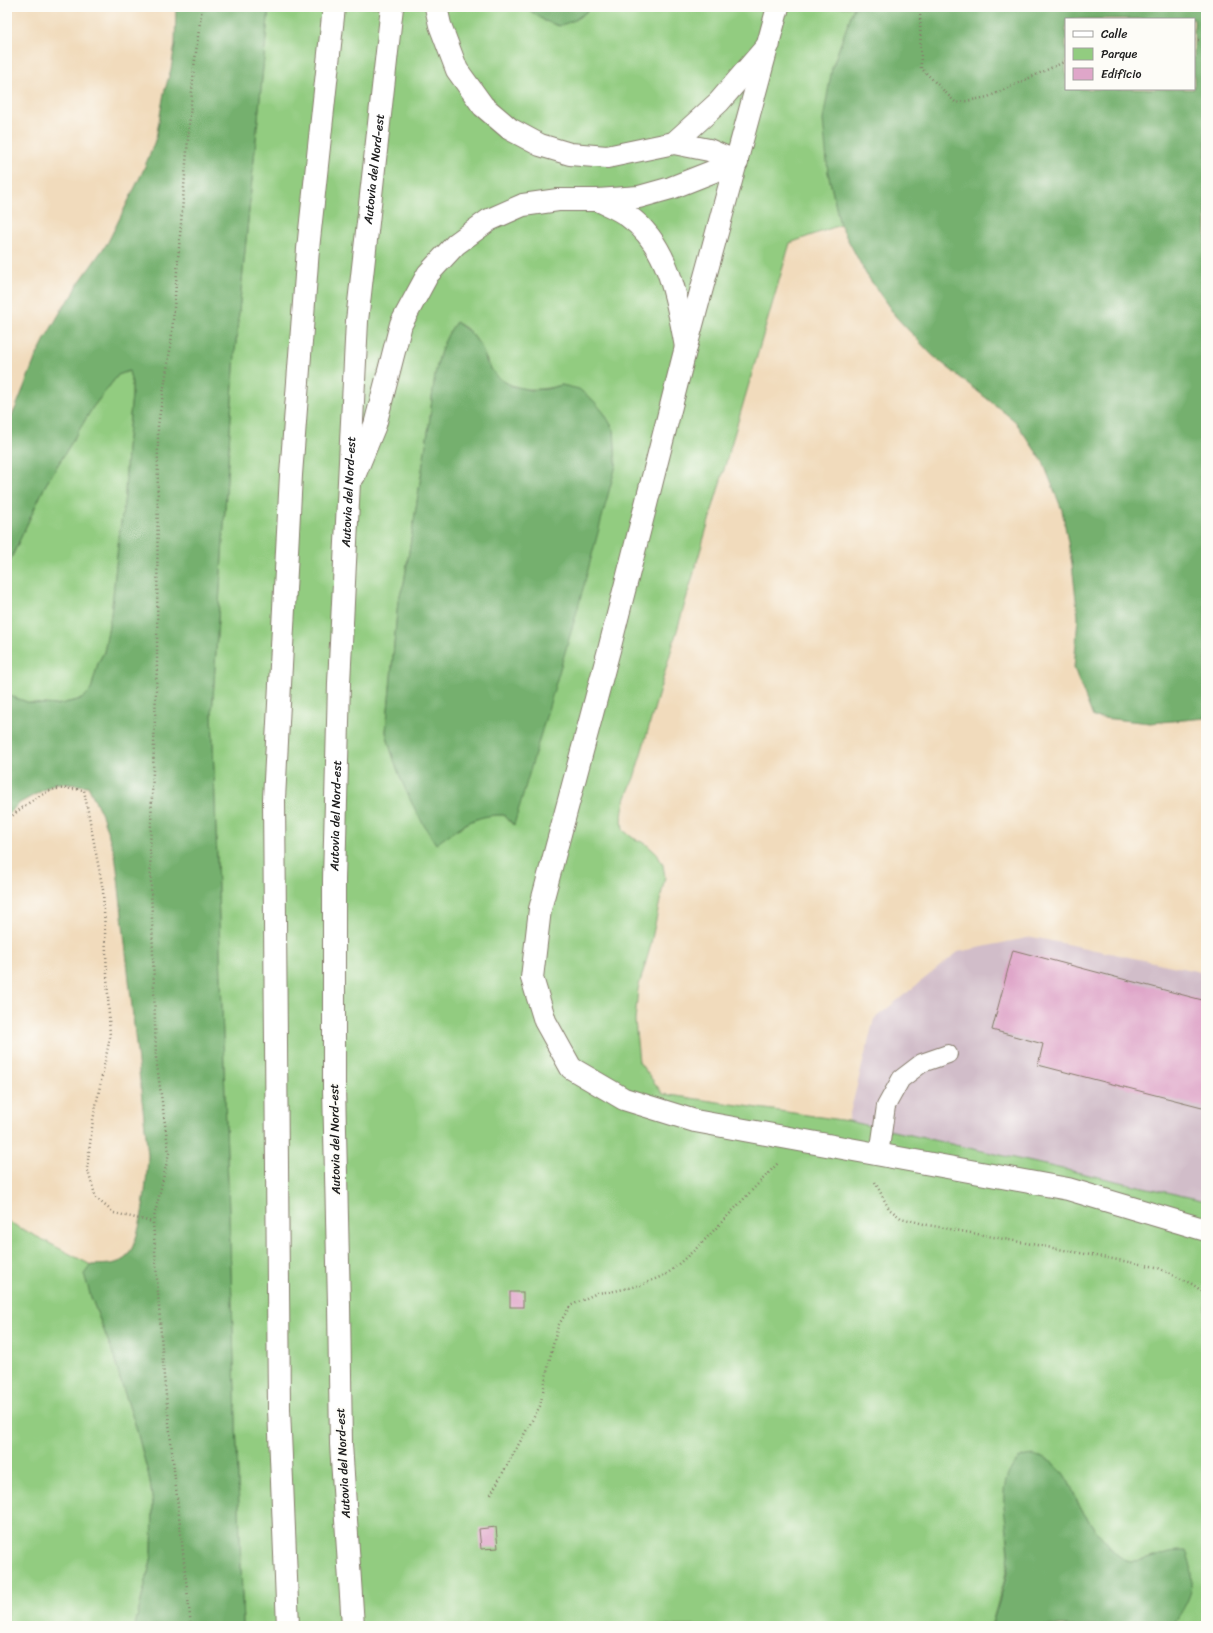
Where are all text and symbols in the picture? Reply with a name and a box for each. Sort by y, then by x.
legend [1065,18,1195,90]
text: Calle [1101,23,1128,45]
text: Parque [1101,43,1138,65]
text: Edificio [1101,63,1141,85]
street label: Autovia del Nord-est [357,113,391,226]
street label: Autovia del Nord-est [335,436,362,549]
street label: Autovia del Nord-est [323,760,348,872]
street label: Autovia del Nord-est [323,1083,347,1196]
street label: Autovia del Nord-est [329,1407,357,1520]

